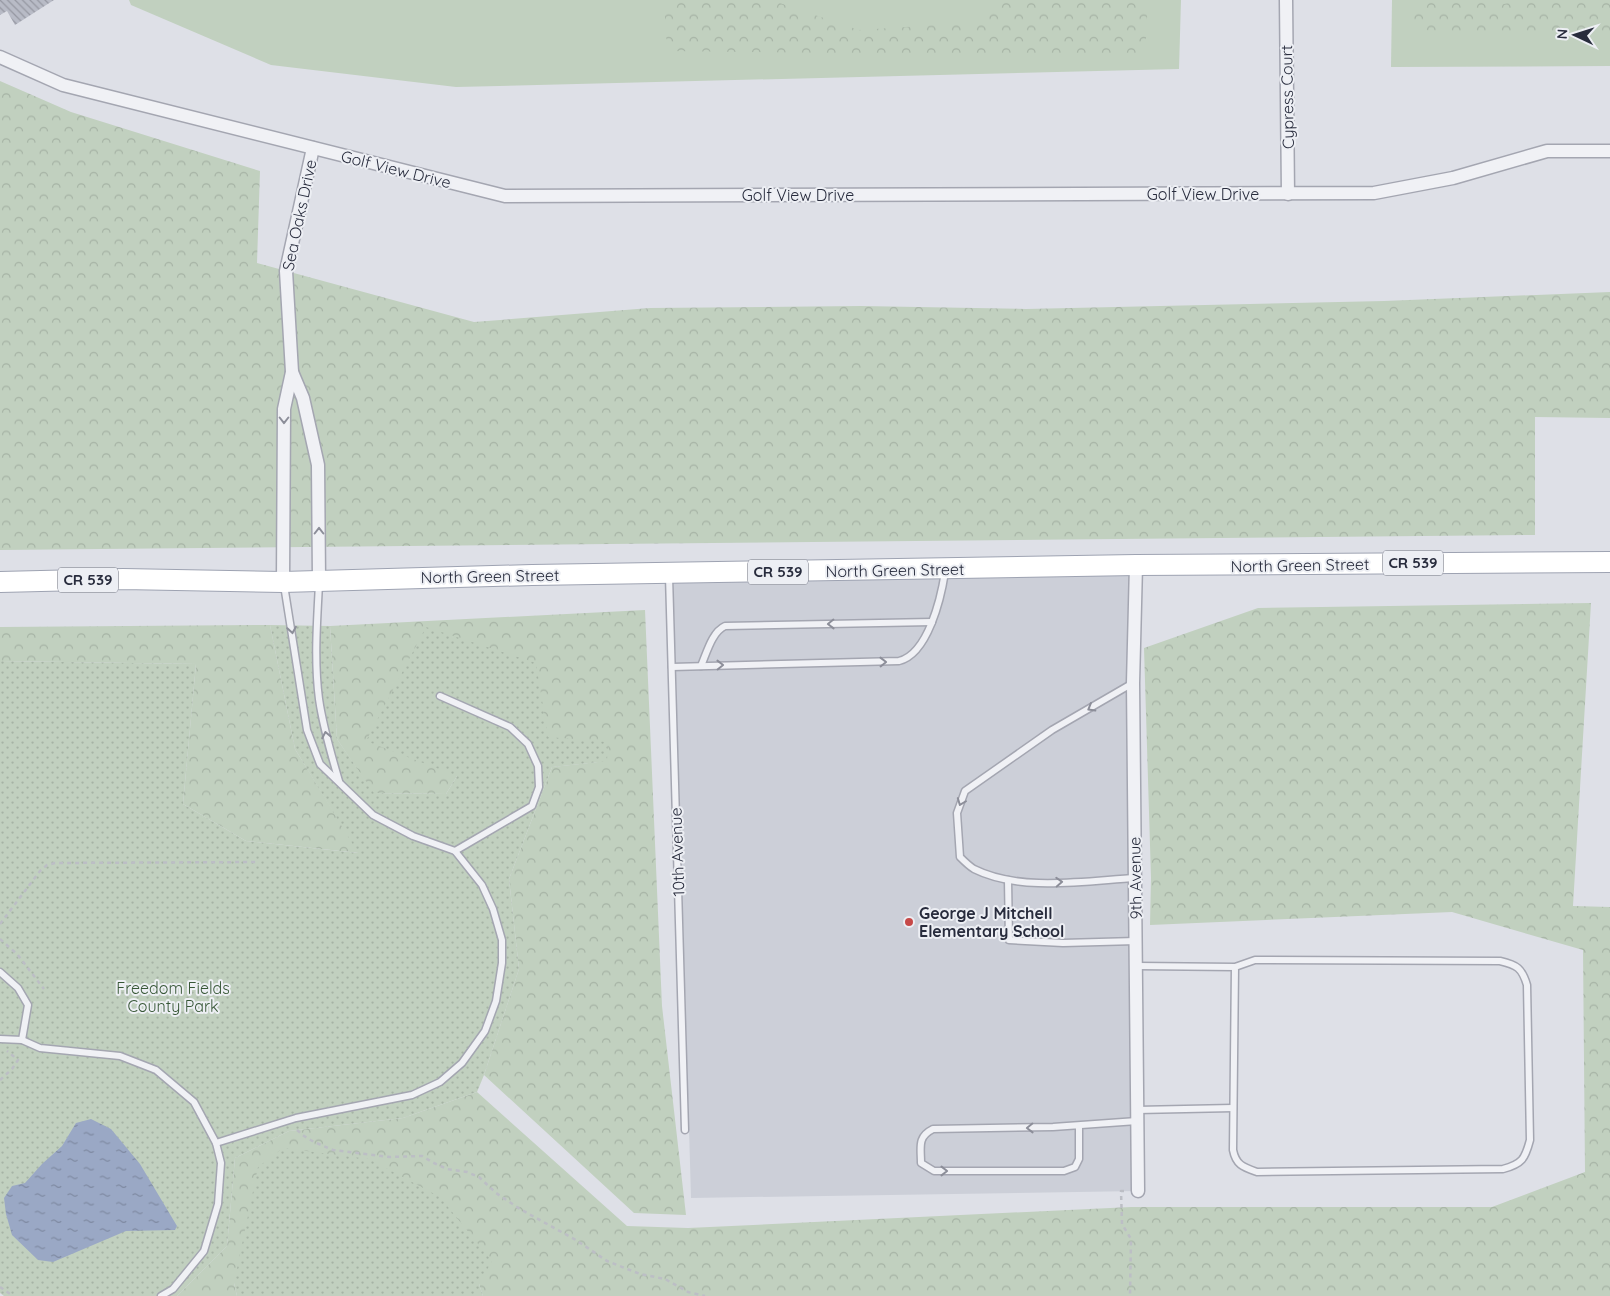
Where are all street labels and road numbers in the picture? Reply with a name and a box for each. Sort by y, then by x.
street label: Cypress Court [1276,45,1298,149]
street label: Golf View Drive [339,146,453,192]
street label: Sea Oaks Drive [277,158,321,272]
street label: Golf View Drive [1147,184,1259,204]
street label: Golf View Drive [742,185,854,205]
road number: CR 539 [1383,550,1443,576]
street label: North Green Street [1230,554,1370,576]
street label: North Green Street [825,559,965,581]
road number: CR 539 [748,560,808,584]
street label: North Green Street [420,565,560,587]
road number: CR 539 [58,568,118,592]
street label: 10th Avenue [665,807,689,897]
street label: 9th Avenue [1124,837,1146,919]

